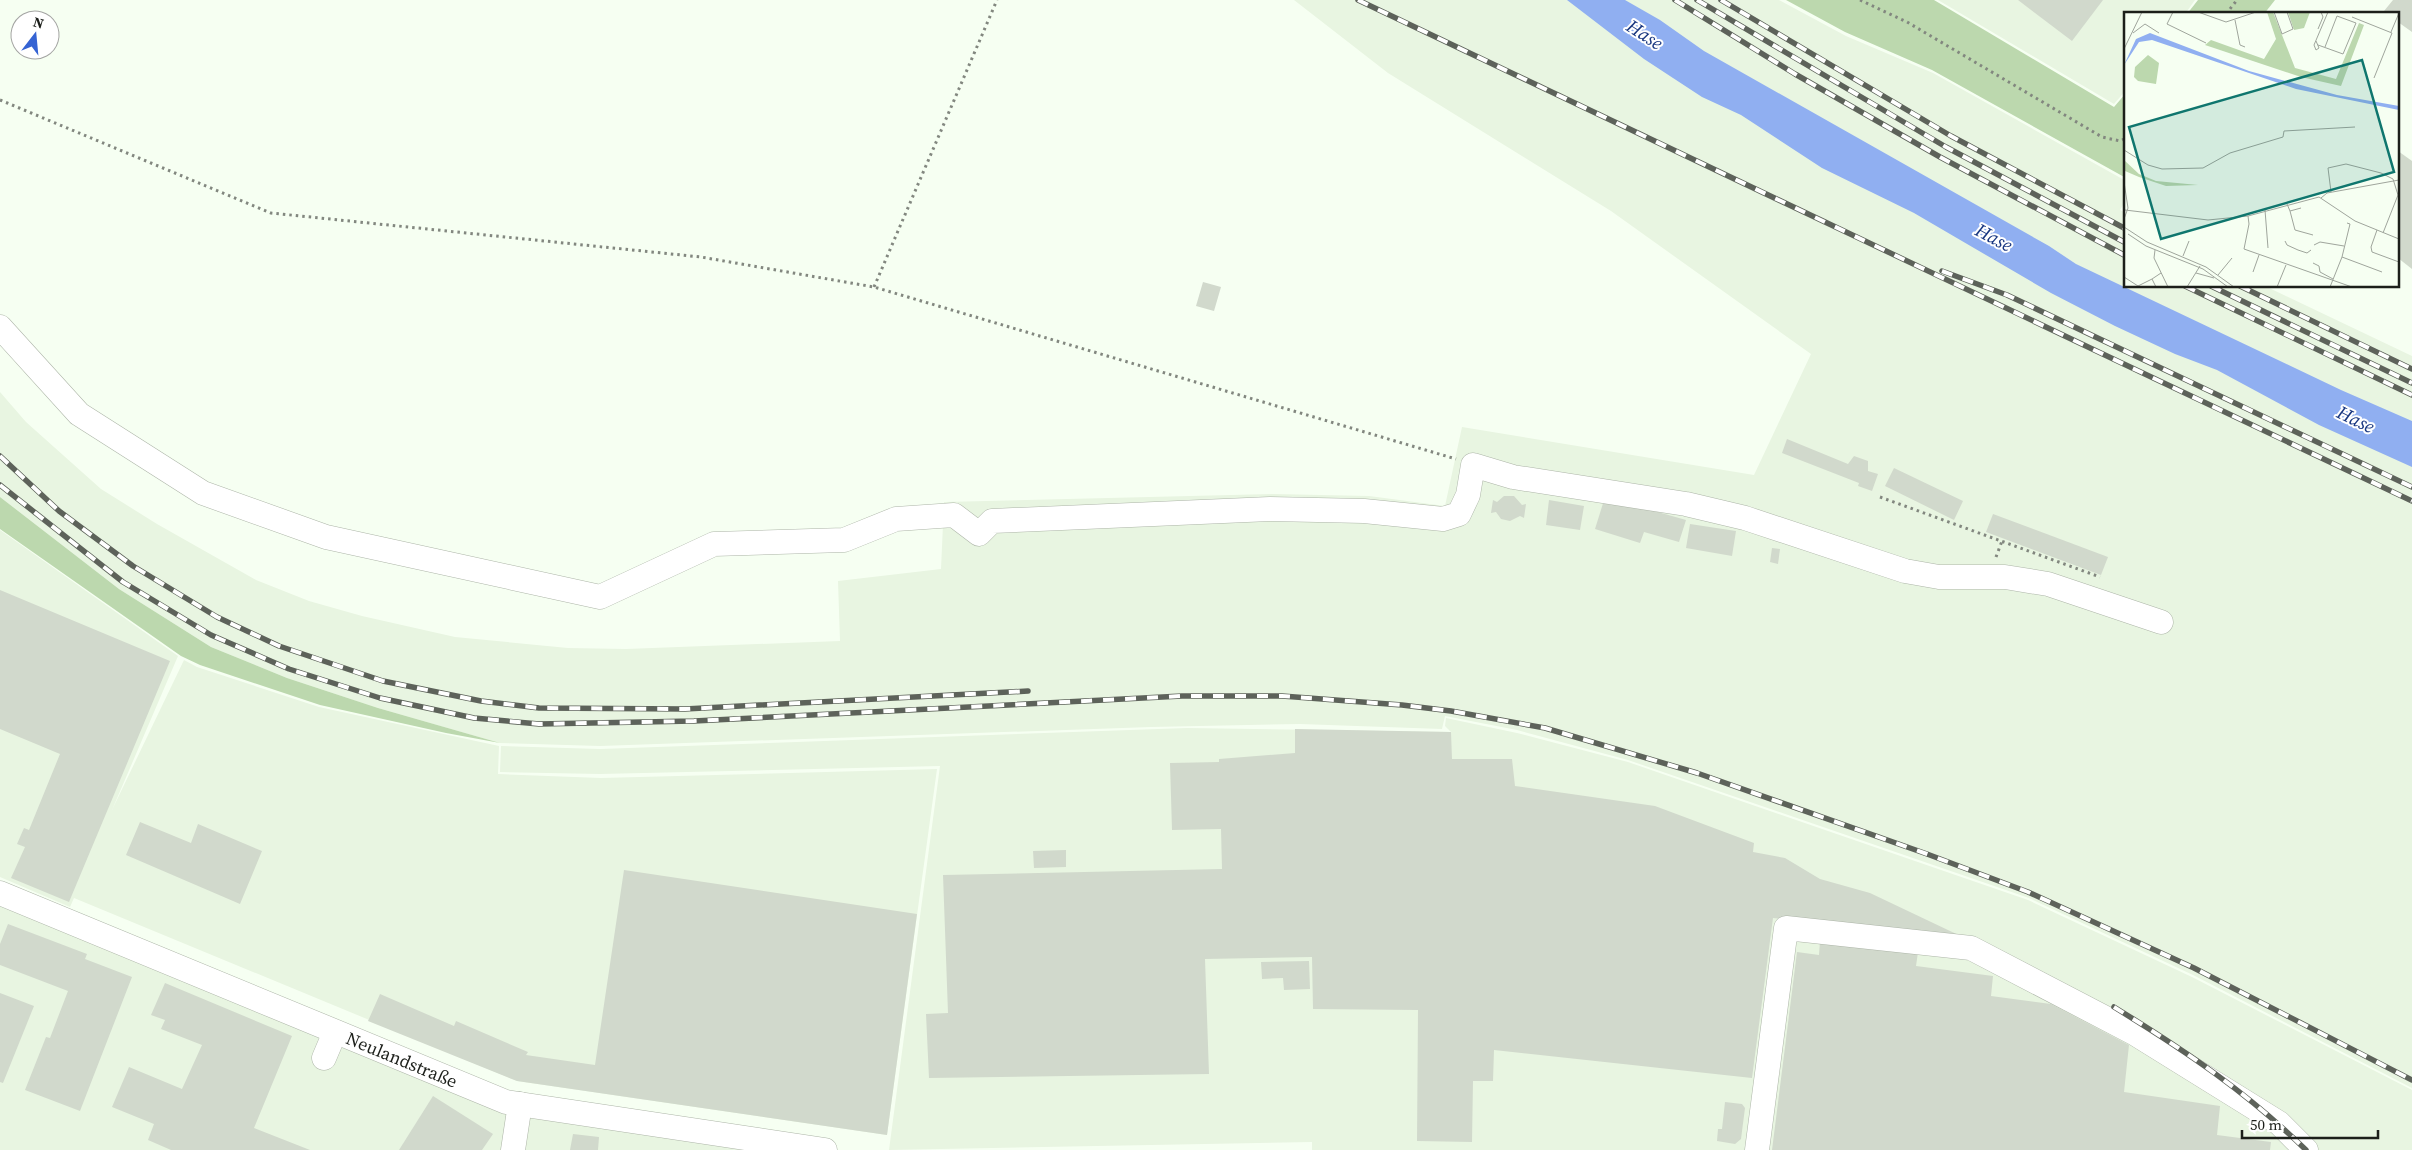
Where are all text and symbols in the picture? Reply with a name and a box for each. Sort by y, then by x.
north arrow [10,10,60,60]
text: N [31,11,46,34]
water label: Hase [1621,12,1668,56]
inset map [2124,12,2400,288]
water label: Hase [1970,216,2017,258]
water label: Hase [2332,398,2379,439]
street label: Neulandstraße [343,1025,461,1093]
scale bar [2242,1108,2378,1140]
text: 50 m [2250,1114,2282,1135]

